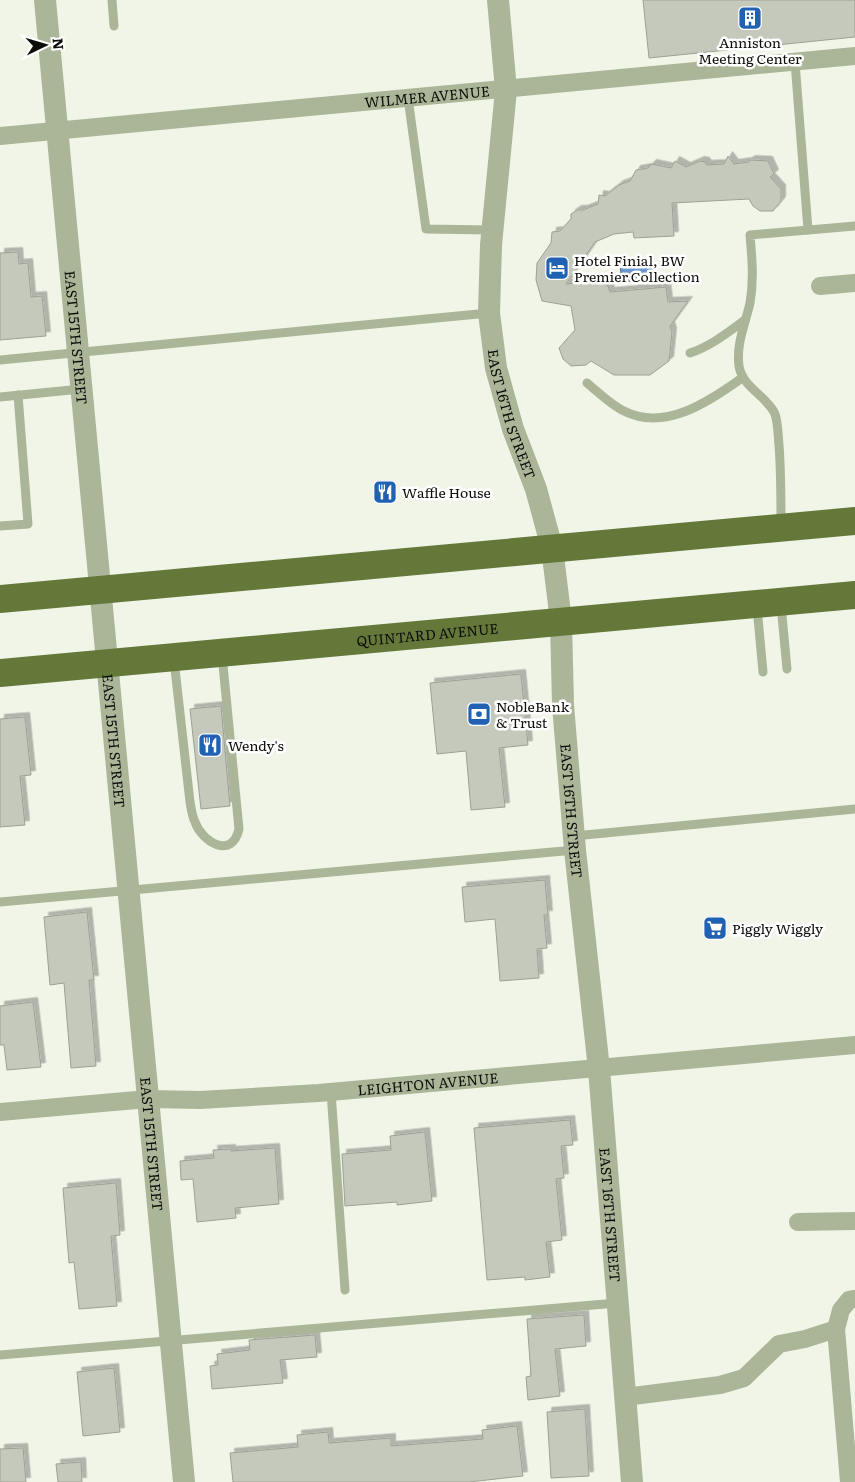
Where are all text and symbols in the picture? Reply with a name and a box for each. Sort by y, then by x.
building icon: Anniston Meeting Center [737,5,763,31]
north arrow [20,20,70,70]
place label: Anniston Meeting Center [698,32,802,68]
text: N [48,37,69,51]
street label: WILMER AVENUE [364,80,491,112]
place label: Hotel Finial, BW Premier Collection [574,250,700,286]
hotel icon: Hotel Finial, BW Premier Collection [544,255,570,281]
street label: EAST 15TH STREET [60,270,93,405]
street label: EAST 16TH STREET [484,348,541,482]
restaurant icon: Waffle House [372,479,398,505]
place label: Waffle House [402,482,491,502]
street label: QUINTARD AVENUE [355,618,499,650]
street label: EAST 15TH STREET [98,673,131,809]
place label: NobleBank & Trust [496,696,570,732]
bank icon: NobleBank & Trust [466,701,492,727]
restaurant icon: Wendy's [197,732,223,758]
place label: Wendy's [228,735,284,755]
street label: EAST 16TH STREET [556,743,588,879]
supermarket icon: Piggly Wiggly [702,915,728,941]
place label: Piggly Wiggly [732,918,824,938]
street label: LEIGHTON AVENUE [357,1067,499,1100]
street label: EAST 15TH STREET [136,1076,169,1212]
street label: EAST 16TH STREET [595,1147,626,1283]

